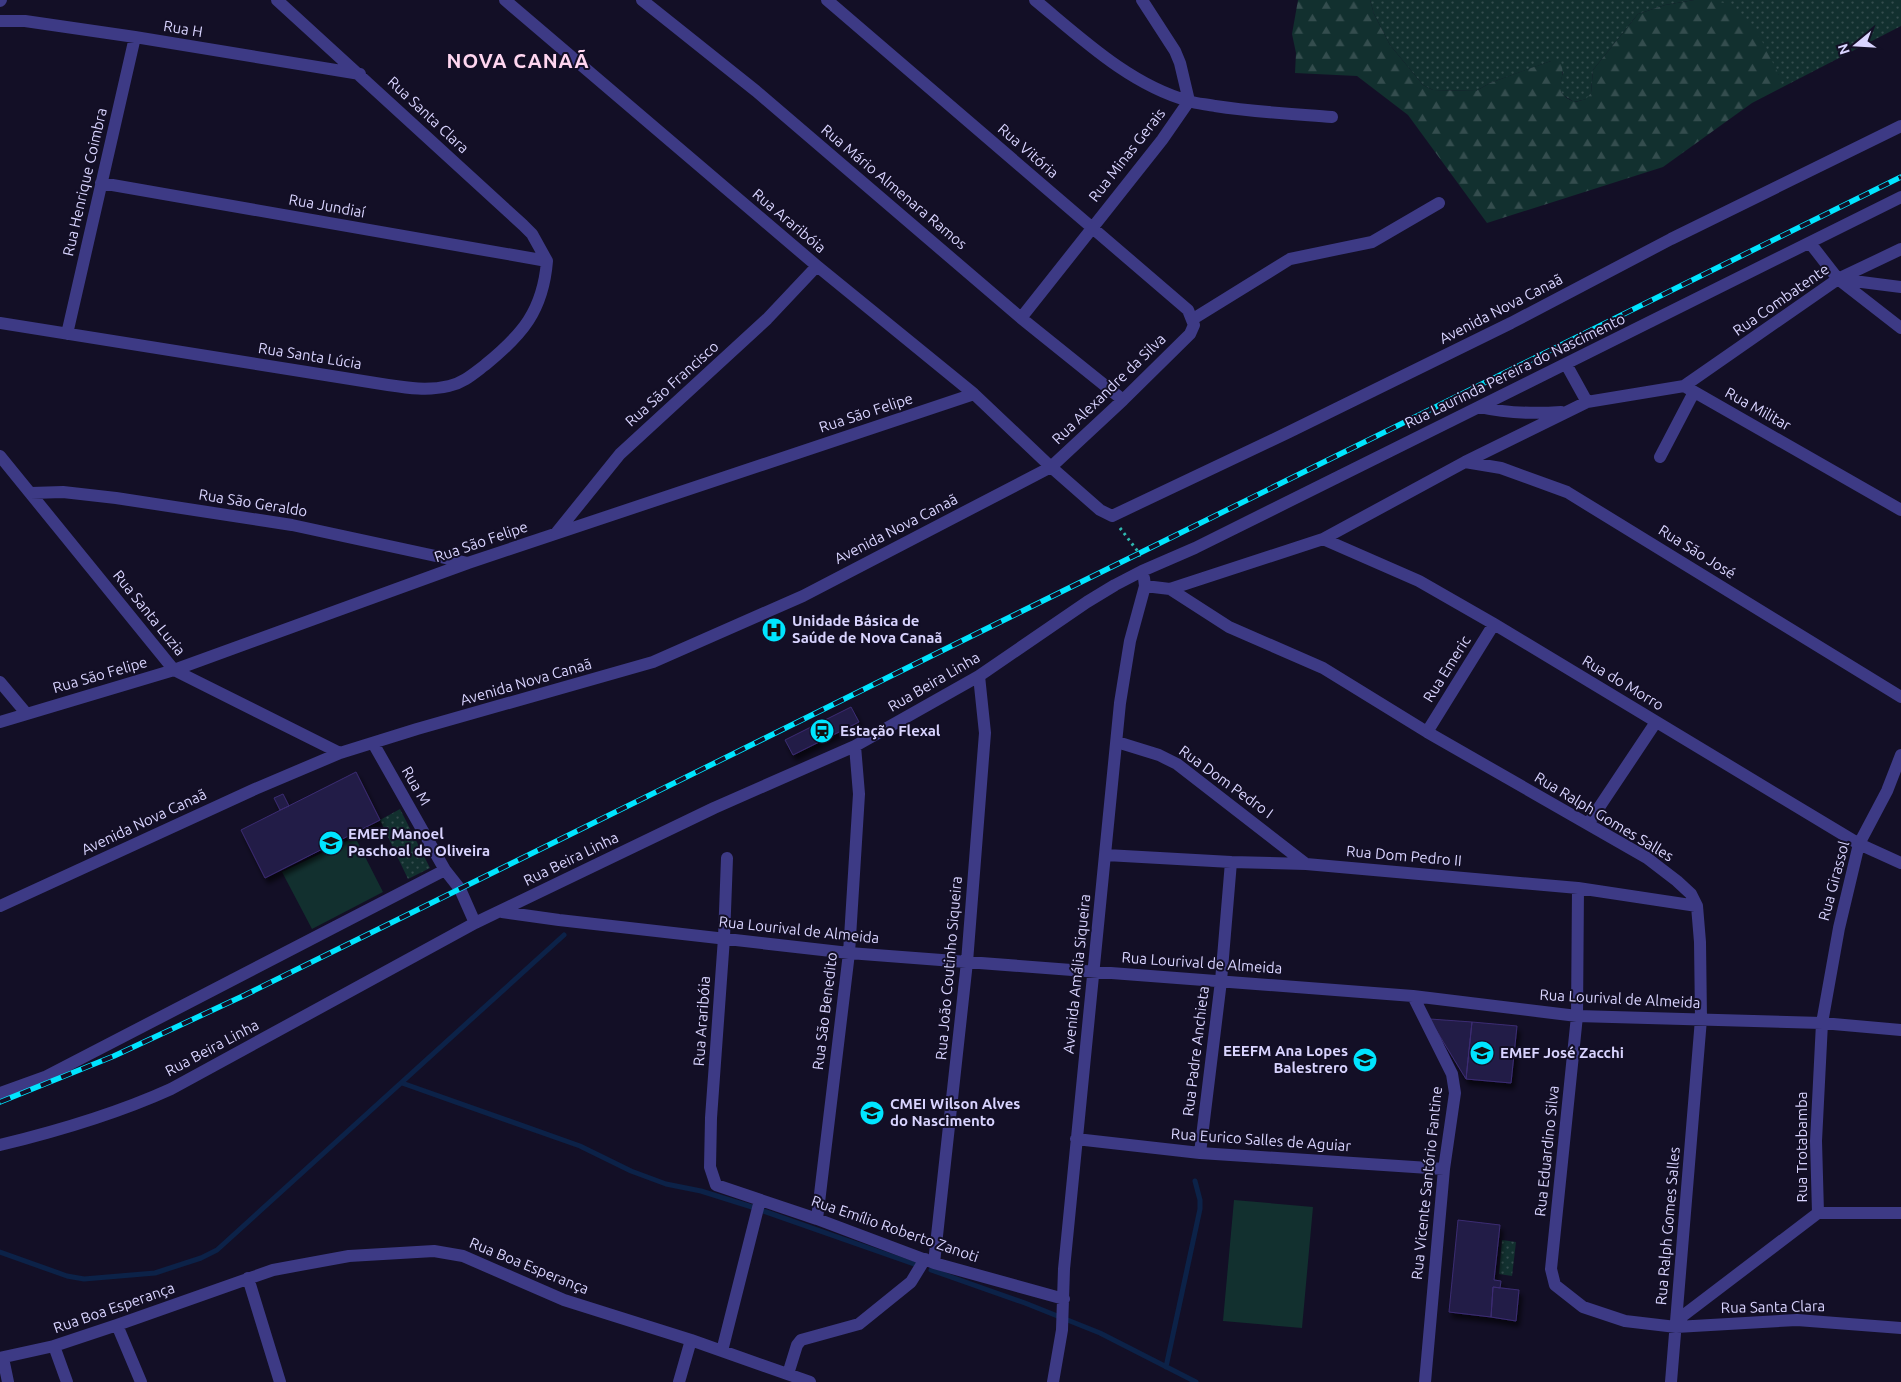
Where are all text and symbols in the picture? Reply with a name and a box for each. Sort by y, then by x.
street label: Rua H [162,17,204,40]
north arrow [1831,20,1881,70]
text: N [1834,42,1853,56]
district label: NOVA CANAÃ [447,49,589,72]
street label: Rua Santa Clara [384,73,472,156]
street label: Rua Minas Gerais [1085,105,1168,205]
street label: Rua Henrique Coimbra [59,106,110,258]
street label: Rua Vitória [995,120,1062,181]
street label: Rua Mário Almenara Ramos [818,121,970,252]
street label: Rua Araribóia [749,185,829,256]
street label: Rua Jundiaí [288,190,367,221]
street label: Rua Combatente [1729,260,1832,339]
street label: Avenida Nova Canaã [1436,270,1565,347]
street label: Rua Laurinda Pereira do Nascimento [1402,310,1628,431]
street label: Rua Alexandre da Silva [1048,330,1169,447]
street label: Rua São Francisco [622,337,722,430]
street label: Rua Santa Lúcia [257,339,363,372]
street label: Rua Militar [1722,384,1794,434]
street label: Rua São Felipe [817,389,915,436]
street label: Rua São Geraldo [197,486,309,520]
street label: Avenida Nova Canaã [831,490,960,567]
street label: Rua São Felipe [432,518,530,565]
street label: Rua São José [1656,521,1739,582]
street label: Rua Santa Luzia [110,567,189,659]
place label: Unidade Básica de Saúde de Nova Canaã [792,612,943,646]
hospital icon: Unidade Básica de Saúde de Nova Canaã [761,617,787,643]
street label: Rua Emeric [1419,632,1474,705]
street label: Rua Beira Linha [885,648,983,715]
street label: Rua do Morro [1579,652,1667,714]
street label: Rua São Felipe [51,653,149,696]
street label: Avenida Nova Canaã [458,655,594,708]
station icon: Estação Flexal [809,718,835,744]
place label: Estação Flexal [840,722,941,740]
street label: Rua Dom Pedro I [1176,742,1277,821]
street label: Rua M [399,763,434,808]
street label: Rua Ralph Gomes Salles [1532,768,1677,865]
street label: Avenida Nova Canaã [79,785,209,858]
place label: EMEF Manoel Paschoal de Oliveira [348,825,490,859]
street label: Rua Beira Linha [521,828,621,889]
school or university icon: EMEF Manoel Paschoal de Oliveira [318,830,344,856]
street label: Rua Girassol [1815,839,1852,923]
street label: Rua Dom Pedro II [1345,842,1463,869]
street label: Rua João Coutinho Siqueira [932,875,965,1061]
street label: Avenida Amália Siqueira [1060,893,1093,1055]
street label: Rua Lourival de Almeida [718,913,880,946]
street label: Rua Lourival de Almeida [1121,948,1283,977]
street label: Rua São Benedito [809,951,840,1071]
street label: Rua Araribóia [690,975,713,1067]
street label: Rua Padre Anchieta [1179,985,1212,1117]
street label: Rua Lourival de Almeida [1539,986,1701,1011]
street label: Rua Beira Linha [162,1016,261,1079]
school or university icon: EMEF José Zacchi [1469,1040,1495,1066]
place label: EEEFM Ana Lopes Balestrero [1223,1042,1348,1076]
place label: EMEF José Zacchi [1500,1044,1624,1061]
school or university icon: EEEFM Ana Lopes Balestrero [1352,1047,1378,1073]
street label: Rua Vicente Santório Fantine [1408,1085,1445,1280]
street label: Rua Eduardino Silva [1531,1085,1562,1217]
street label: Rua Trotabamba [1793,1092,1810,1202]
place label: CMEI Wilson Alves do Nascimento [890,1095,1020,1129]
school or university icon: CMEI Wilson Alves do Nascimento [859,1100,885,1126]
street label: Rua Eurico Salles de Aguiar [1170,1125,1352,1154]
street label: Rua Ralph Gomes Salles [1652,1146,1683,1306]
street label: Rua Emílio Roberto Zanoti [809,1192,981,1265]
street label: Rua Boa Esperança [467,1234,591,1297]
street label: Rua Boa Esperança [51,1279,177,1336]
street label: Rua Santa Clara [1721,1297,1825,1316]

